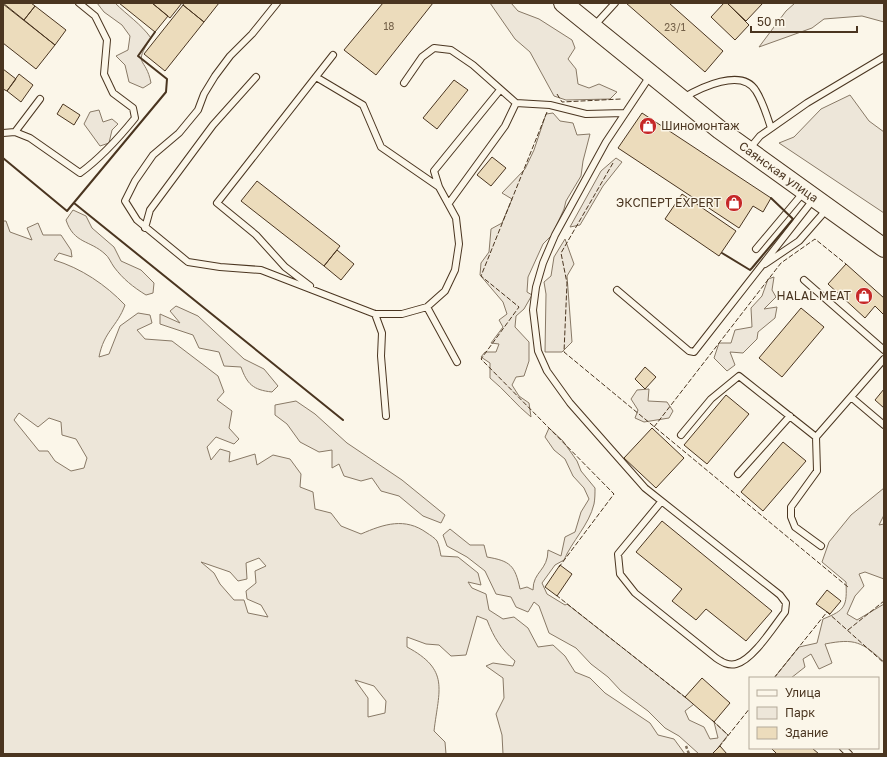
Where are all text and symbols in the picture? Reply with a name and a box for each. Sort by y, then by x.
scale bar [751,8,857,34]
text: 50 m [757,14,785,29]
house number: 18 [384,20,394,32]
house number: 23/1 [664,21,686,33]
shop icon: Шиномонтаж [638,116,658,136]
place label: Шиномонтаж [661,118,740,133]
street label: Саянская улица [736,138,821,205]
shop icon: ЭКСПЕРТ EXPERT [724,193,744,213]
place label: ЭКСПЕРТ EXPERT [616,195,722,210]
shop icon: HALAL MEAT [854,286,874,306]
place label: HALAL MEAT [777,288,852,303]
legend [749,677,879,749]
text: Улица [785,685,821,700]
text: Парк [785,705,815,720]
text: Здание [785,725,828,740]

